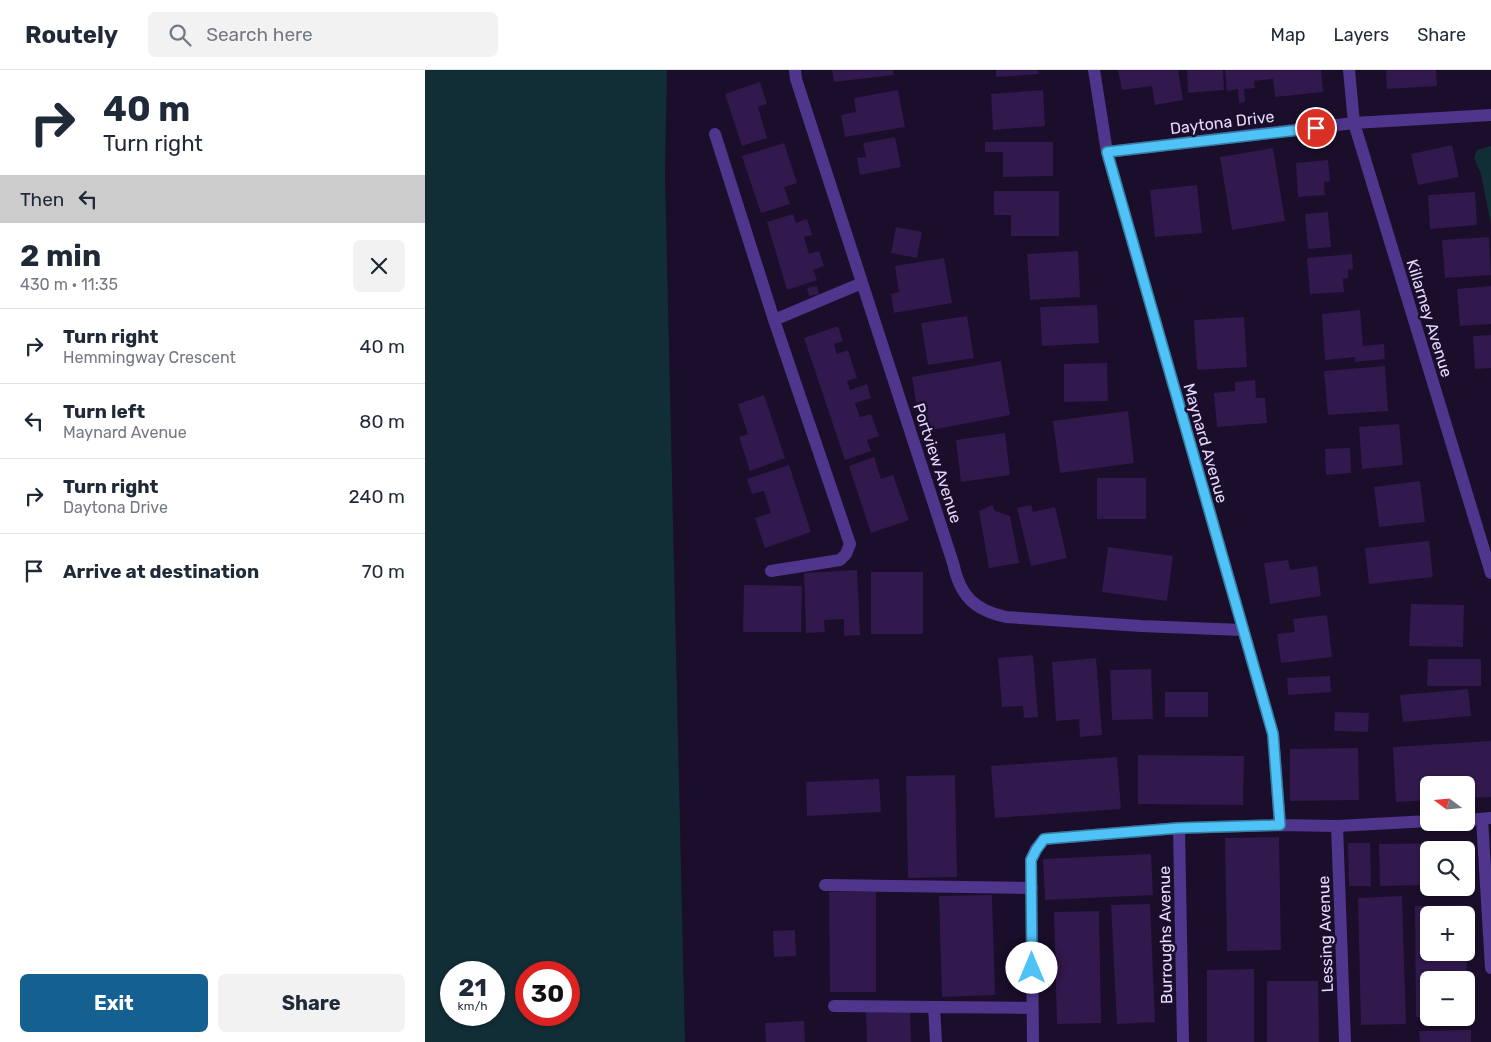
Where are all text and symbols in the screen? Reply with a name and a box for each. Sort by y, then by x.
search box [148,12,498,57]
text: Routely [25,21,118,49]
icon: search [166,21,194,49]
text: Search here [206,23,313,46]
text: Map [1271,24,1306,46]
text: Layers [1334,24,1389,46]
text: Share [1417,24,1466,46]
text: 40 m [103,88,190,130]
icon: right [20,90,85,155]
street label: Daytona Drive [1169,107,1275,138]
pin [1295,107,1337,149]
icon: arrive [1302,114,1330,142]
text: Turn right [103,130,203,157]
icon: left [74,185,102,213]
text: Then [20,188,64,211]
text: 2 min [20,238,101,274]
button: close [353,240,405,292]
street label: Killarney Avenue [1403,257,1457,380]
text: 430 m · 11:35 [20,275,118,294]
text: Turn right [63,325,158,348]
icon: right [20,332,48,360]
text: 40 m [360,335,405,358]
text: Hemmingway Crescent [63,348,236,367]
street label: Maynard Avenue [1179,381,1232,505]
text: Turn left [63,400,145,423]
street label: Portview Avenue [909,401,966,526]
icon: left [20,407,48,435]
text: 80 m [359,410,405,433]
text: Maynard Avenue [63,423,187,442]
text: Turn right [63,475,158,498]
icon: right [20,482,48,510]
text: 240 m [349,485,405,508]
text: Daytona Drive [63,498,168,517]
icon: arrive [20,557,48,585]
text: Arrive at destination [63,560,259,583]
text: 70 m [362,560,405,583]
north arrow [1420,776,1475,831]
map controls [1420,776,1475,1026]
button: search [1420,841,1475,896]
street label: Burroughs Avenue [1155,866,1176,1004]
street label: Lessing Avenue [1314,875,1337,993]
button: + [1420,906,1475,961]
position arrow [1005,941,1057,993]
speed limit sign: 30 [515,961,580,1026]
button: − [1420,971,1475,1026]
text: 21 [458,973,487,1002]
button: Exit [20,974,208,1032]
button: Share [218,974,405,1032]
text: km/h [458,999,487,1013]

